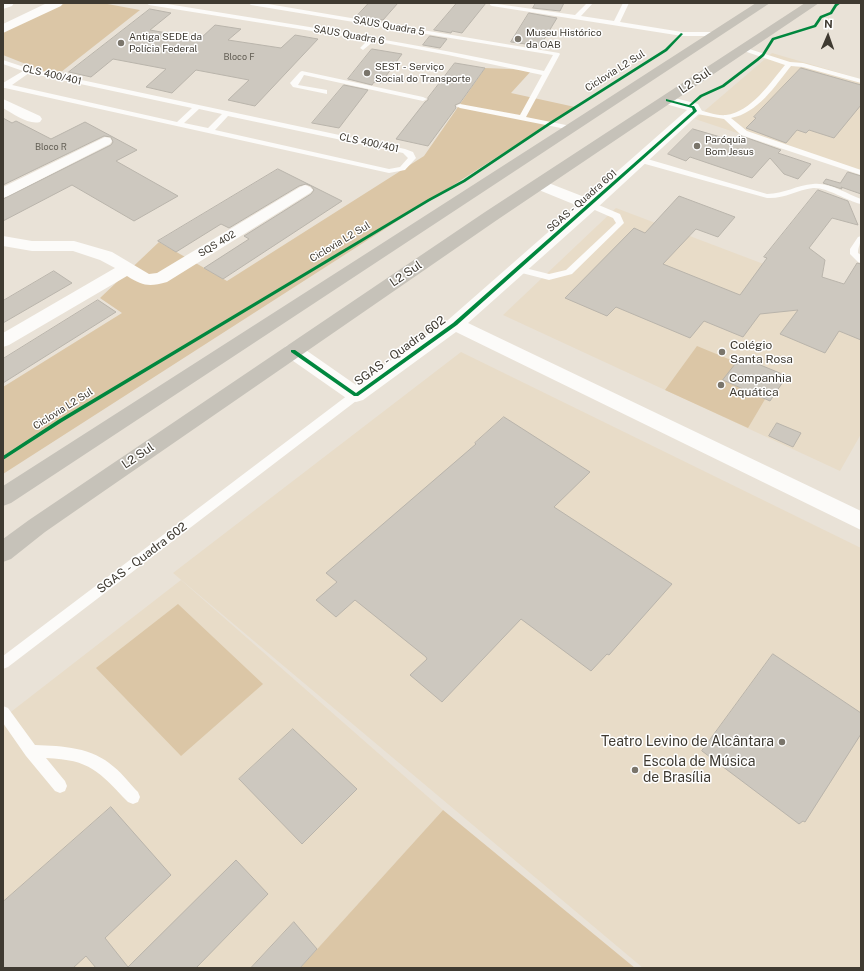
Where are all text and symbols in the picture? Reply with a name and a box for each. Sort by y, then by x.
street label: SAUS Quadra 5 [352,14,426,38]
north arrow [808,16,848,56]
text: N [824,18,833,30]
street label: SAUS Quadra 6 [312,23,386,47]
place label: Museu Histórico da OAB [526,27,602,50]
place label: Antiga SEDE da Polícia Federal [129,31,202,54]
marker: Museu Histórico da OAB [513,34,523,44]
marker: Antiga SEDE da Polícia Federal [116,38,126,48]
street label: Ciclovia L2 Sul [583,48,647,94]
house number: Bloco F [223,52,255,62]
place label: SEST - Serviço Social do Transporte [375,61,471,84]
street label: CLS 400/401 [21,62,83,88]
street label: L2 Sul [676,65,714,97]
marker: SEST - Serviço Social do Transporte [362,68,372,78]
street label: CLS 400/401 [338,131,400,155]
place label: Paróquia Bom Jesus [705,134,754,158]
marker: Paróquia Bom Jesus [692,141,702,151]
house number: Bloco R [35,142,67,152]
street label: SGAS - Quadra 601 [544,167,620,235]
street label: Ciclovia L2 Sul [308,219,372,265]
street label: SQS 402 [196,228,238,260]
street label: L2 Sul [387,258,425,290]
street label: SGAS - Quadra 602 [352,313,448,389]
place label: Colégio Santa Rosa [730,338,793,366]
marker: Colégio Santa Rosa [717,347,727,357]
place label: Companhia Aquática [729,371,792,399]
marker: Companhia Aquática [716,380,726,390]
street label: Ciclovia L2 Sul [31,386,95,432]
street label: L2 Sul [119,440,157,472]
street label: SGAS - Quadra 602 [94,519,190,597]
place label: Teatro Levino de Alcântara [601,734,774,750]
marker: Teatro Levino de Alcântara [777,737,787,747]
place label: Escola de Música de Brasília [643,754,755,786]
marker: Escola de Música de Brasília [630,765,640,775]

